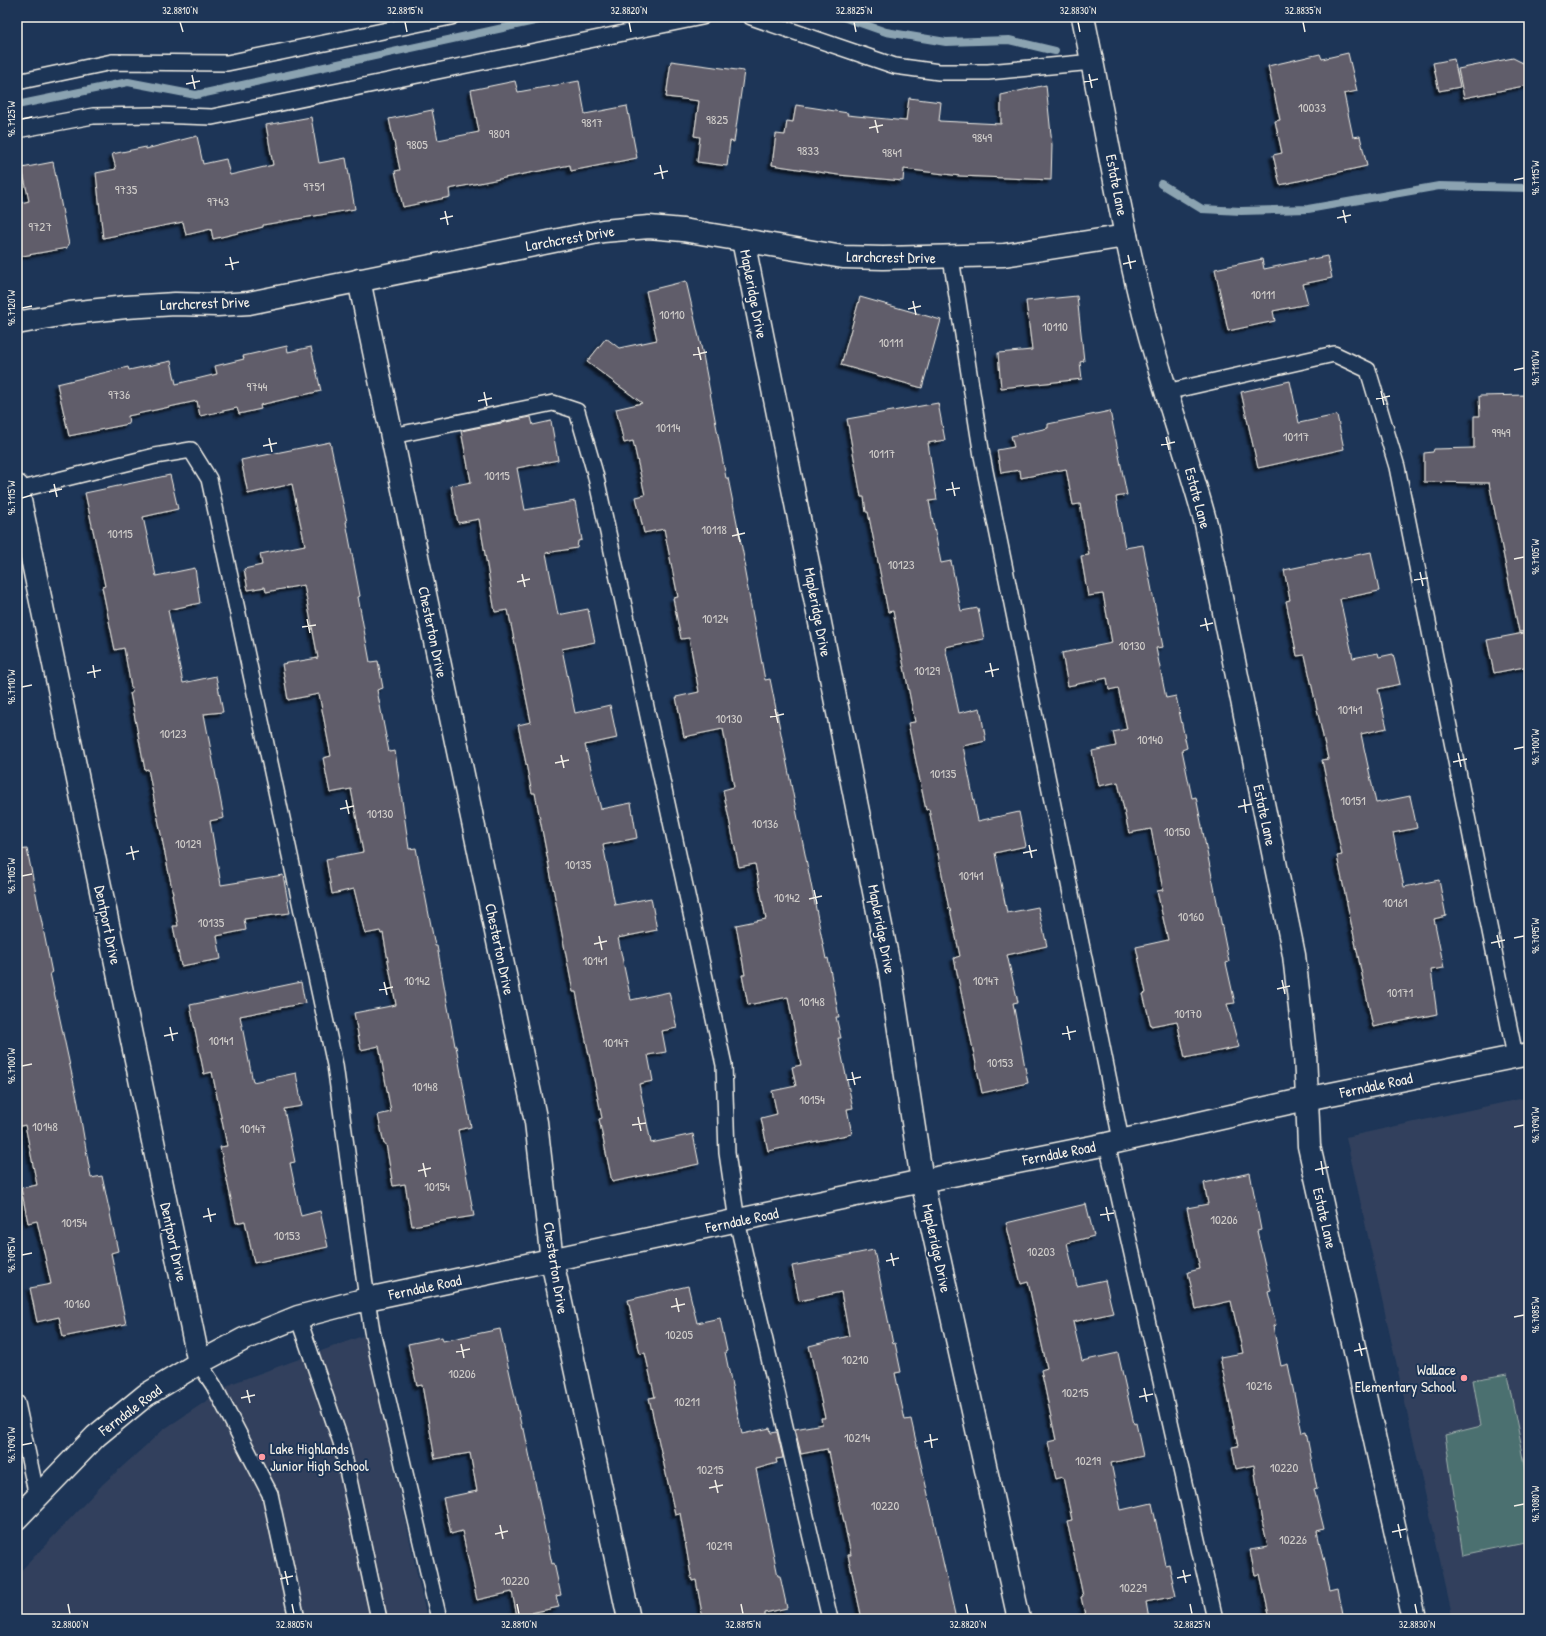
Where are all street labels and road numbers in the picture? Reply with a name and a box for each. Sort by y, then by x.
street label: Estate Lane [1101,152,1133,218]
street label: Larchcrest Drive [524,220,616,256]
street label: Larchcrest Drive [846,246,936,268]
street label: Mapleridge Drive [735,248,773,340]
street label: Larchcrest Drive [160,291,250,315]
street label: Estate Lane [1180,465,1216,531]
street label: Mapleridge Drive [799,566,837,658]
street label: Chesterton Drive [413,584,453,680]
street label: Estate Lane [1248,782,1282,848]
street label: Mapleridge Drive [863,883,901,975]
street label: Dentport Drive [89,884,127,966]
street label: Chesterton Drive [480,901,520,997]
street label: Ferndale Road [1337,1067,1414,1103]
street label: Ferndale Road [1020,1136,1097,1171]
street label: Estate Lane [1308,1185,1342,1251]
street label: Dentport Drive [155,1201,193,1283]
street label: Ferndale Road [703,1202,780,1238]
street label: Mapleridge Drive [917,1202,957,1294]
street label: Chesterton Drive [538,1221,574,1316]
street label: Ferndale Road [386,1269,463,1305]
street label: Ferndale Road [93,1379,166,1441]

